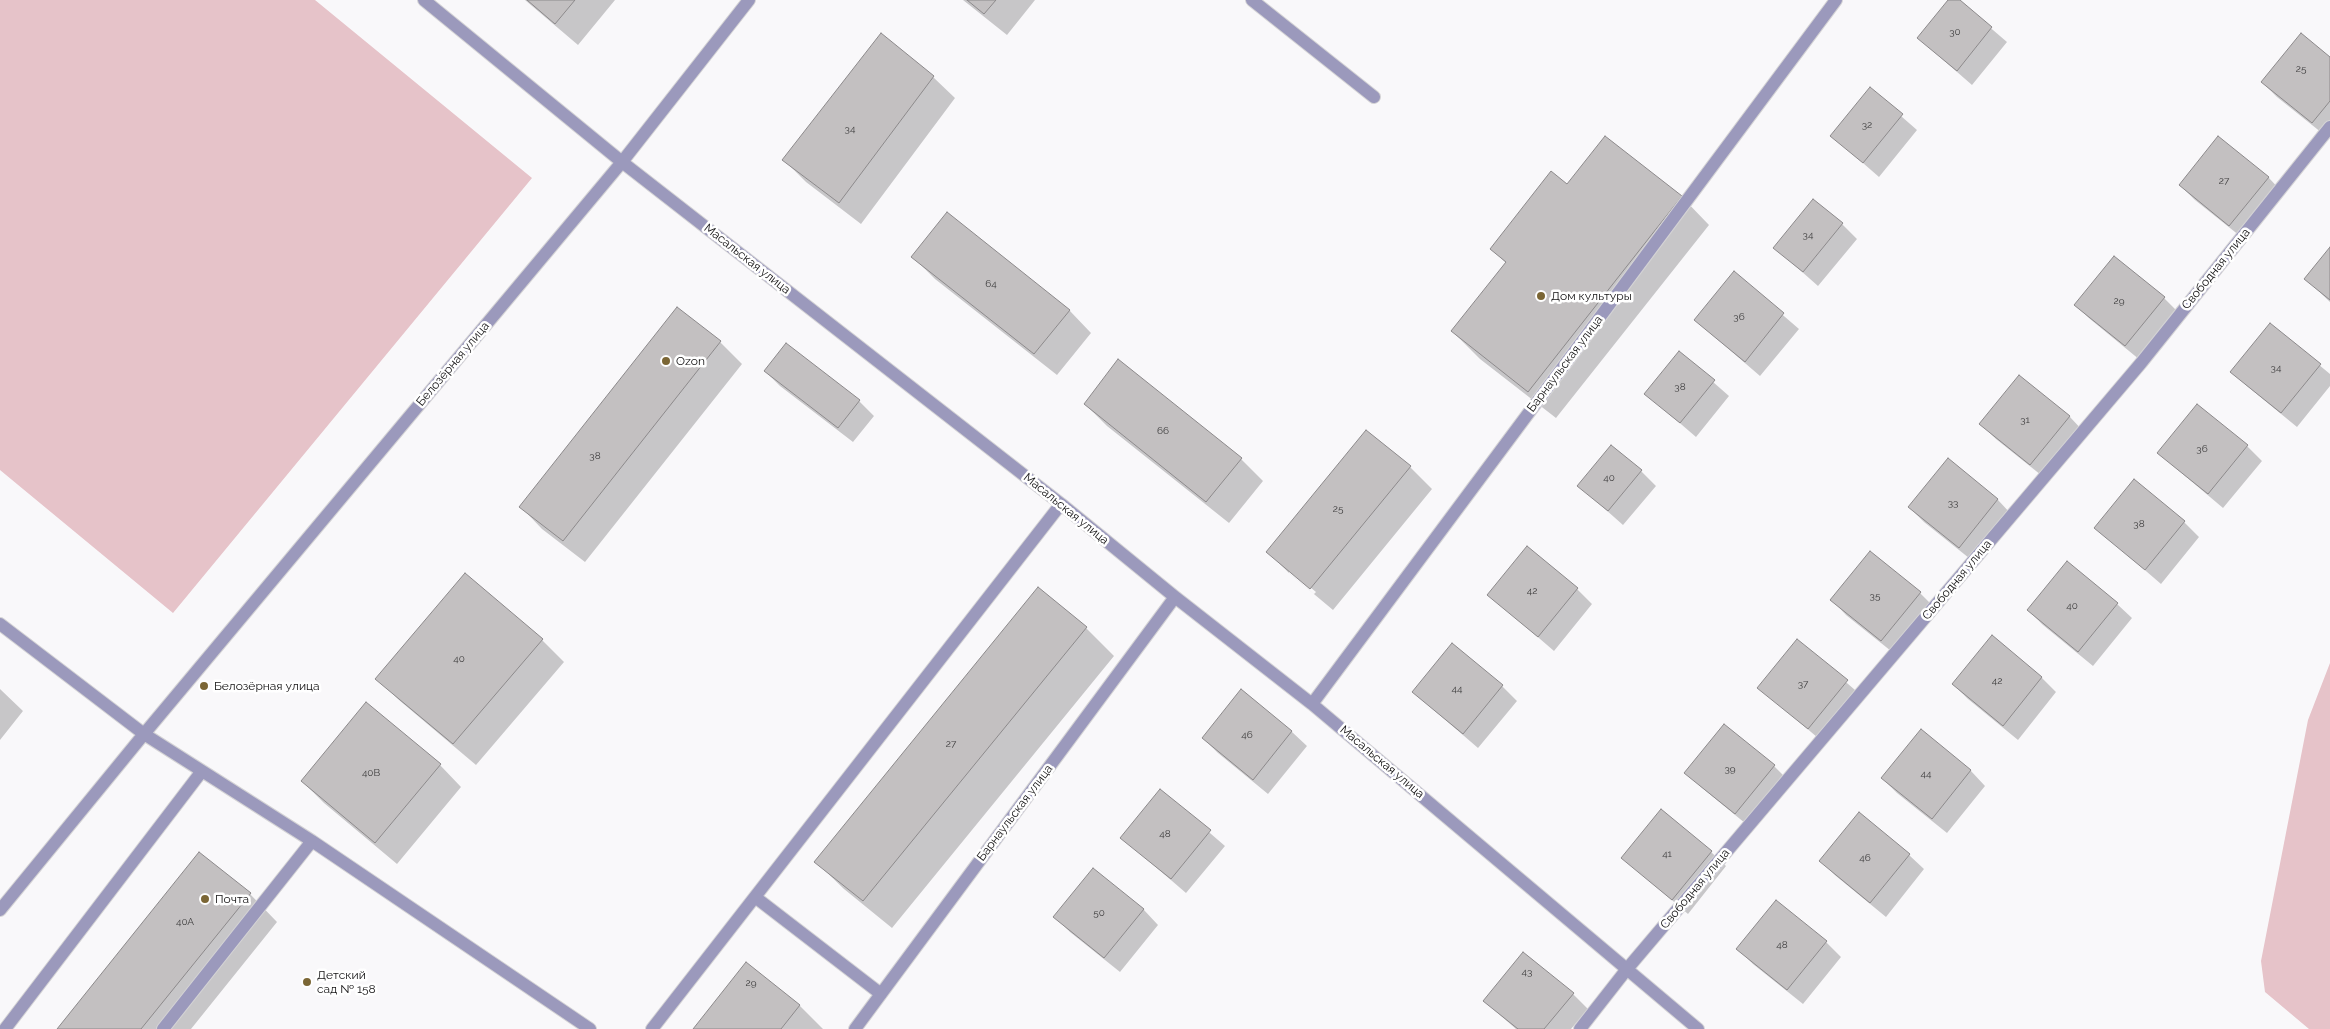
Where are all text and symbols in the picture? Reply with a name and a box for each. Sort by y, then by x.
house number: 30 [1949,26,1961,38]
house number: 25 [2296,63,2306,75]
house number: 32 [1862,119,1872,131]
house number: 34 [845,123,855,135]
house number: 27 [2219,175,2229,187]
street label: Масальская улица [701,221,793,297]
street label: Свободная улица [2179,226,2253,312]
house number: 34 [1803,229,1813,241]
house number: 64 [985,278,997,290]
place label: Дом культуры [1551,289,1632,303]
marker: Дом культуры [1535,290,1547,302]
house number: 29 [2113,295,2125,307]
house number: 36 [1733,311,1745,323]
street label: Барнаульская улица [1524,313,1606,415]
street label: Белозёрная улица [414,319,492,409]
place label: Ozon [676,354,705,368]
marker: Ozon [660,355,672,367]
house number: 34 [2271,362,2281,374]
house number: 38 [1674,381,1686,393]
house number: 31 [2020,414,2030,426]
house number: 66 [1157,425,1169,437]
house number: 36 [2196,443,2208,455]
house number: 38 [589,450,601,462]
street label: Масальская улица [1021,470,1111,548]
house number: 40 [1603,472,1615,484]
house number: 33 [1948,497,1958,509]
house number: 25 [1333,503,1343,515]
house number: 38 [2133,518,2145,530]
street label: Свободная улица [1919,537,1995,623]
house number: 42 [1527,585,1537,597]
house number: 35 [1870,590,1880,602]
house number: 40 [2066,600,2078,612]
house number: 40 [453,653,465,665]
house number: 42 [1992,675,2002,687]
house number: 37 [1798,678,1808,690]
place label: Белозёрная улица [214,679,320,693]
marker: Белозёрная улица [198,680,210,692]
house number: 44 [1452,683,1462,695]
street label: Масальская улица [1337,723,1427,801]
house number: 46 [1241,729,1253,741]
house number: 27 [946,738,956,750]
street label: Барнаульская улица [974,762,1056,864]
house number: 39 [1724,763,1736,775]
house number: 40В [362,767,380,779]
house number: 44 [1921,768,1931,780]
house number: 48 [1159,828,1171,840]
street label: Свободная улица [1657,846,1733,932]
house number: 41 [1662,848,1672,860]
house number: 46 [1859,852,1871,864]
place label: Почта [215,892,249,906]
marker: Почта [199,893,211,905]
house number: 50 [1093,907,1105,919]
house number: 40А [176,916,194,928]
house number: 48 [1776,939,1788,951]
house number: 43 [1522,966,1532,978]
place label: Детский сад № 158 [317,968,376,996]
marker: Детский сад № 158 [301,976,313,988]
house number: 29 [745,977,757,989]

